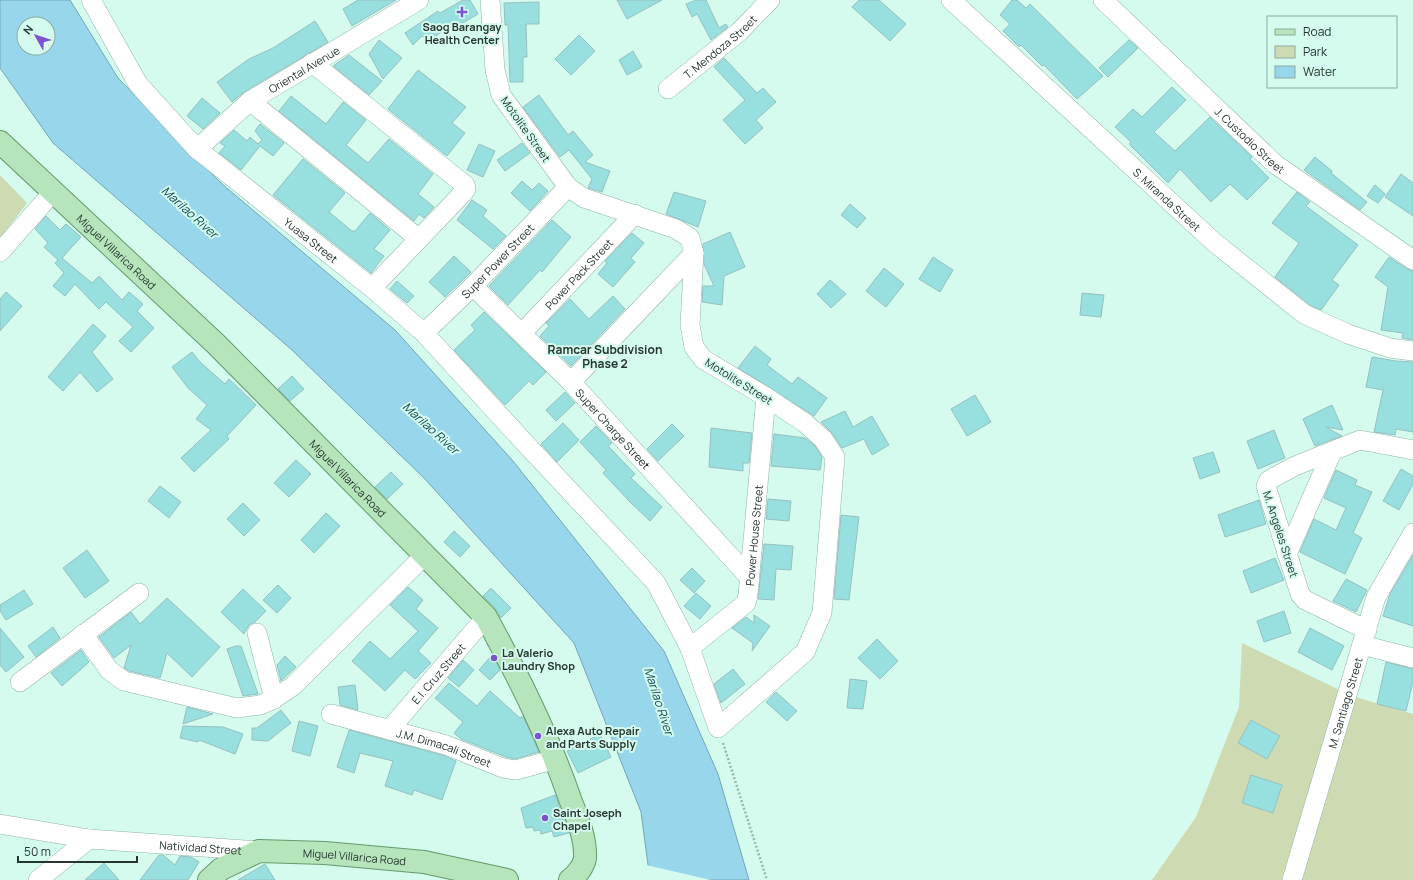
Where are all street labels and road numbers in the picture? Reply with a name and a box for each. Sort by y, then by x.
street label: T. Mendoza Street [680,11,759,82]
street label: Oriental Avenue [265,42,342,96]
street label: Motolite Street [498,93,554,165]
street label: J. Custodio Street [1212,103,1288,176]
street label: S. Miranda Street [1130,164,1204,234]
street label: Miguel Villarica Road [74,210,160,292]
street label: Yuasa Street [281,214,341,266]
street label: Super Power Street [458,220,537,301]
street label: Power Pack Street [541,235,616,312]
street label: Motolite Street [702,354,776,408]
street label: Super Charge Street [573,385,654,472]
street label: Miguel Villarica Road [307,436,390,520]
street label: Power House Street [741,484,765,586]
street label: M. Angeles Street [1260,489,1302,579]
street label: E.I. Cruz Street [408,640,468,707]
street label: M. Santiago Street [1324,655,1365,750]
street label: J.M. Dimacali Street [395,725,494,770]
street label: Natividad Street [159,836,242,857]
street label: Miguel Villarica Road [303,845,407,868]

